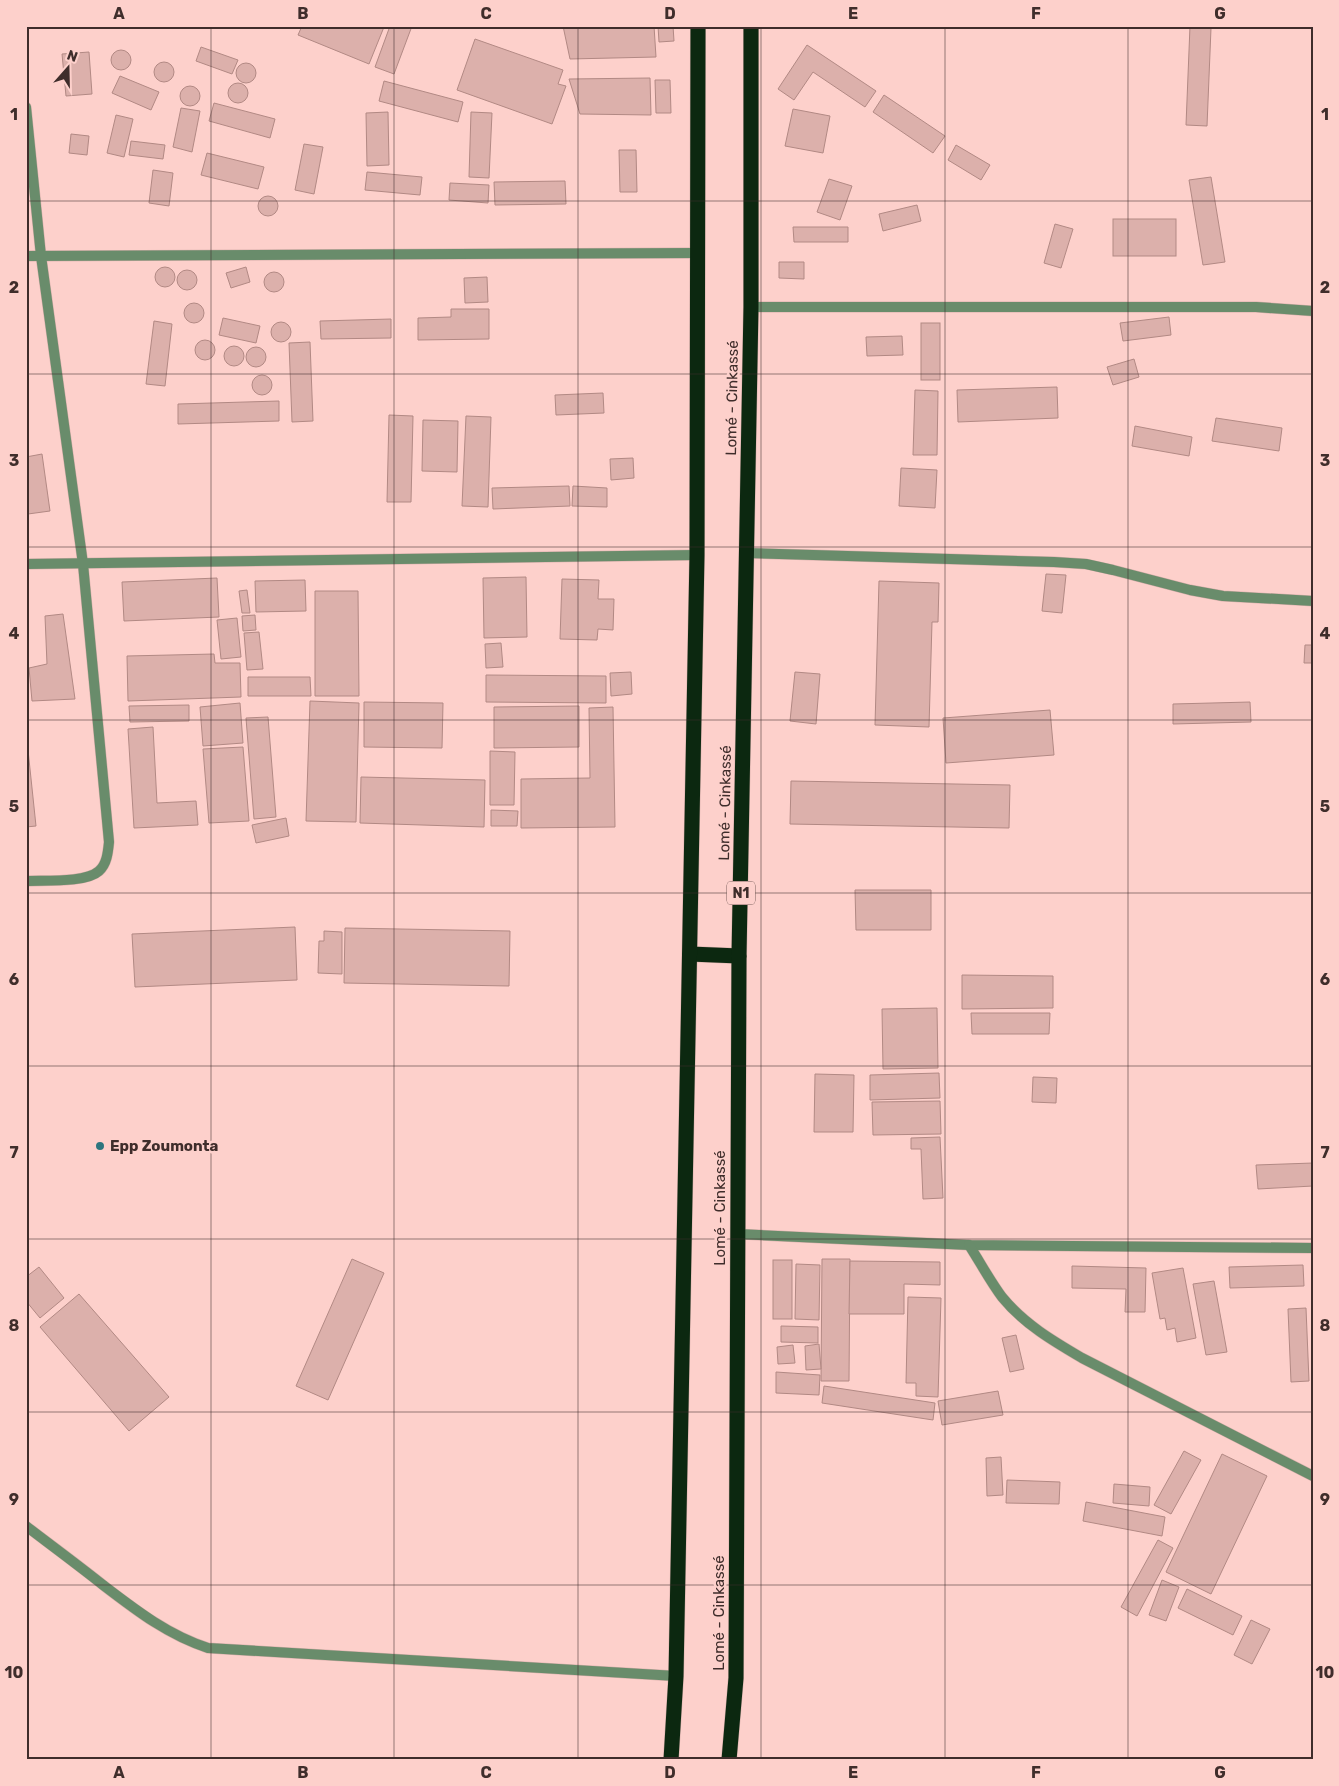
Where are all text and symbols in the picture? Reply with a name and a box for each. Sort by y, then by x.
text: A [113,4,125,23]
text: B [297,4,309,23]
text: C [480,4,492,23]
text: D [664,4,676,23]
text: E [848,4,858,23]
text: F [1031,4,1041,23]
text: G [1214,4,1226,23]
north arrow [42,42,92,92]
text: N [65,47,80,66]
text: 1 [10,105,18,124]
text: 1 [1321,105,1329,124]
text: 2 [9,278,19,297]
text: 2 [1320,278,1330,297]
street label: Lomé - Cinkassé [722,340,742,456]
text: 3 [9,451,19,470]
text: 3 [1320,451,1330,470]
text: 4 [9,624,20,643]
text: 4 [1320,624,1331,643]
street label: Lomé - Cinkassé [715,745,735,861]
text: 5 [9,797,19,816]
text: 5 [1320,797,1330,816]
road number: N1 [727,881,755,904]
text: 6 [9,970,19,989]
text: 6 [1320,970,1330,989]
place label: Epp Zoumonta [110,1137,219,1155]
marker: Epp Zoumonta [94,1140,106,1152]
text: 7 [9,1143,19,1162]
text: 7 [1320,1143,1330,1162]
street label: Lomé - Cinkassé [711,1150,729,1266]
text: 8 [9,1316,20,1335]
text: 8 [1320,1316,1331,1335]
text: 9 [9,1490,19,1509]
text: 9 [1320,1490,1330,1509]
street label: Lomé - Cinkassé [710,1555,728,1671]
text: 10 [5,1663,24,1682]
text: 10 [1316,1663,1335,1682]
text: A [113,1763,125,1782]
text: B [297,1763,309,1782]
text: C [480,1763,492,1782]
text: D [664,1763,676,1782]
text: E [848,1763,858,1782]
text: F [1031,1763,1041,1782]
text: G [1214,1763,1226,1782]

